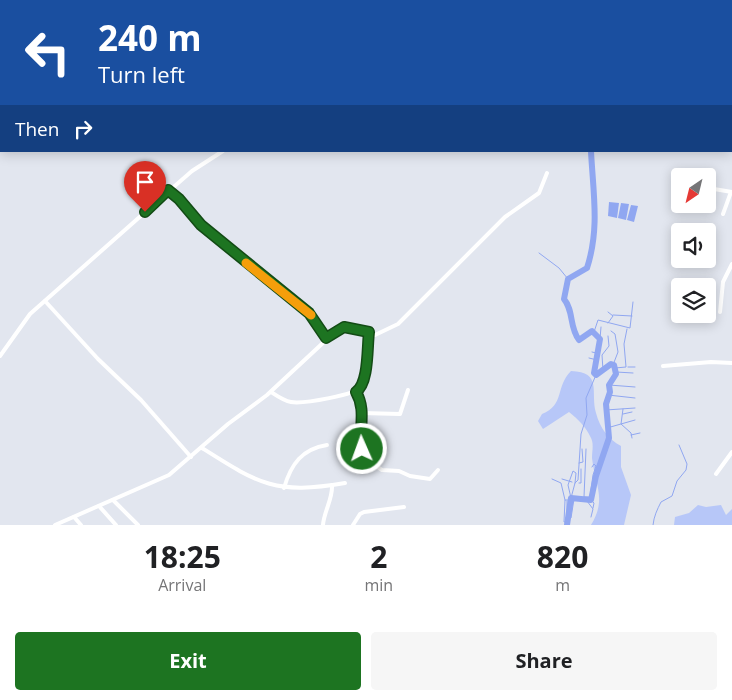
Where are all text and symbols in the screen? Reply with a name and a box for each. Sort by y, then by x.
text: 240 m [98,14,202,61]
icon: left [15,20,80,85]
text: Turn left [98,59,185,89]
icon: right [69,115,97,143]
text: Then [15,116,59,142]
pin [124,161,166,212]
icon: arrive [131,168,159,196]
north arrow [671,168,716,212]
map controls [671,168,716,323]
button: sound [671,223,716,268]
button: layers [671,278,716,323]
position arrow [335,422,387,474]
text: 18:25 [144,536,221,577]
text: 2 [370,536,387,577]
text: 820 [537,536,588,577]
text: Arrival [158,574,206,596]
text: min [365,574,393,596]
text: m [555,574,570,596]
button: Exit [15,632,361,690]
button: Share [371,632,717,690]

